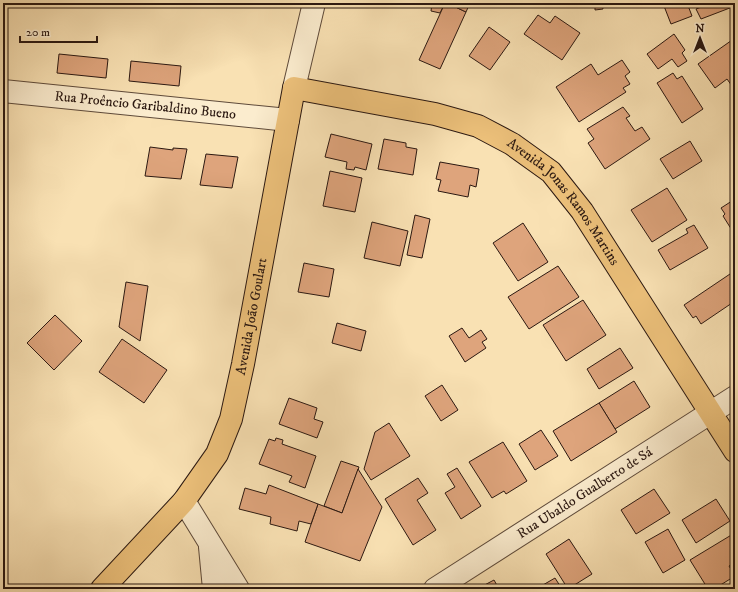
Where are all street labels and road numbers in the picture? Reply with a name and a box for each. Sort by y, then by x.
street label: Rua Proêncio Garibaldino Bueno [54,87,237,124]
street label: Avenida Jonas Ramos Martins [503,134,624,269]
street label: Avenida João Goulart [232,256,272,377]
street label: Rua Ubaldo Gualberto de Sá [514,443,656,543]

